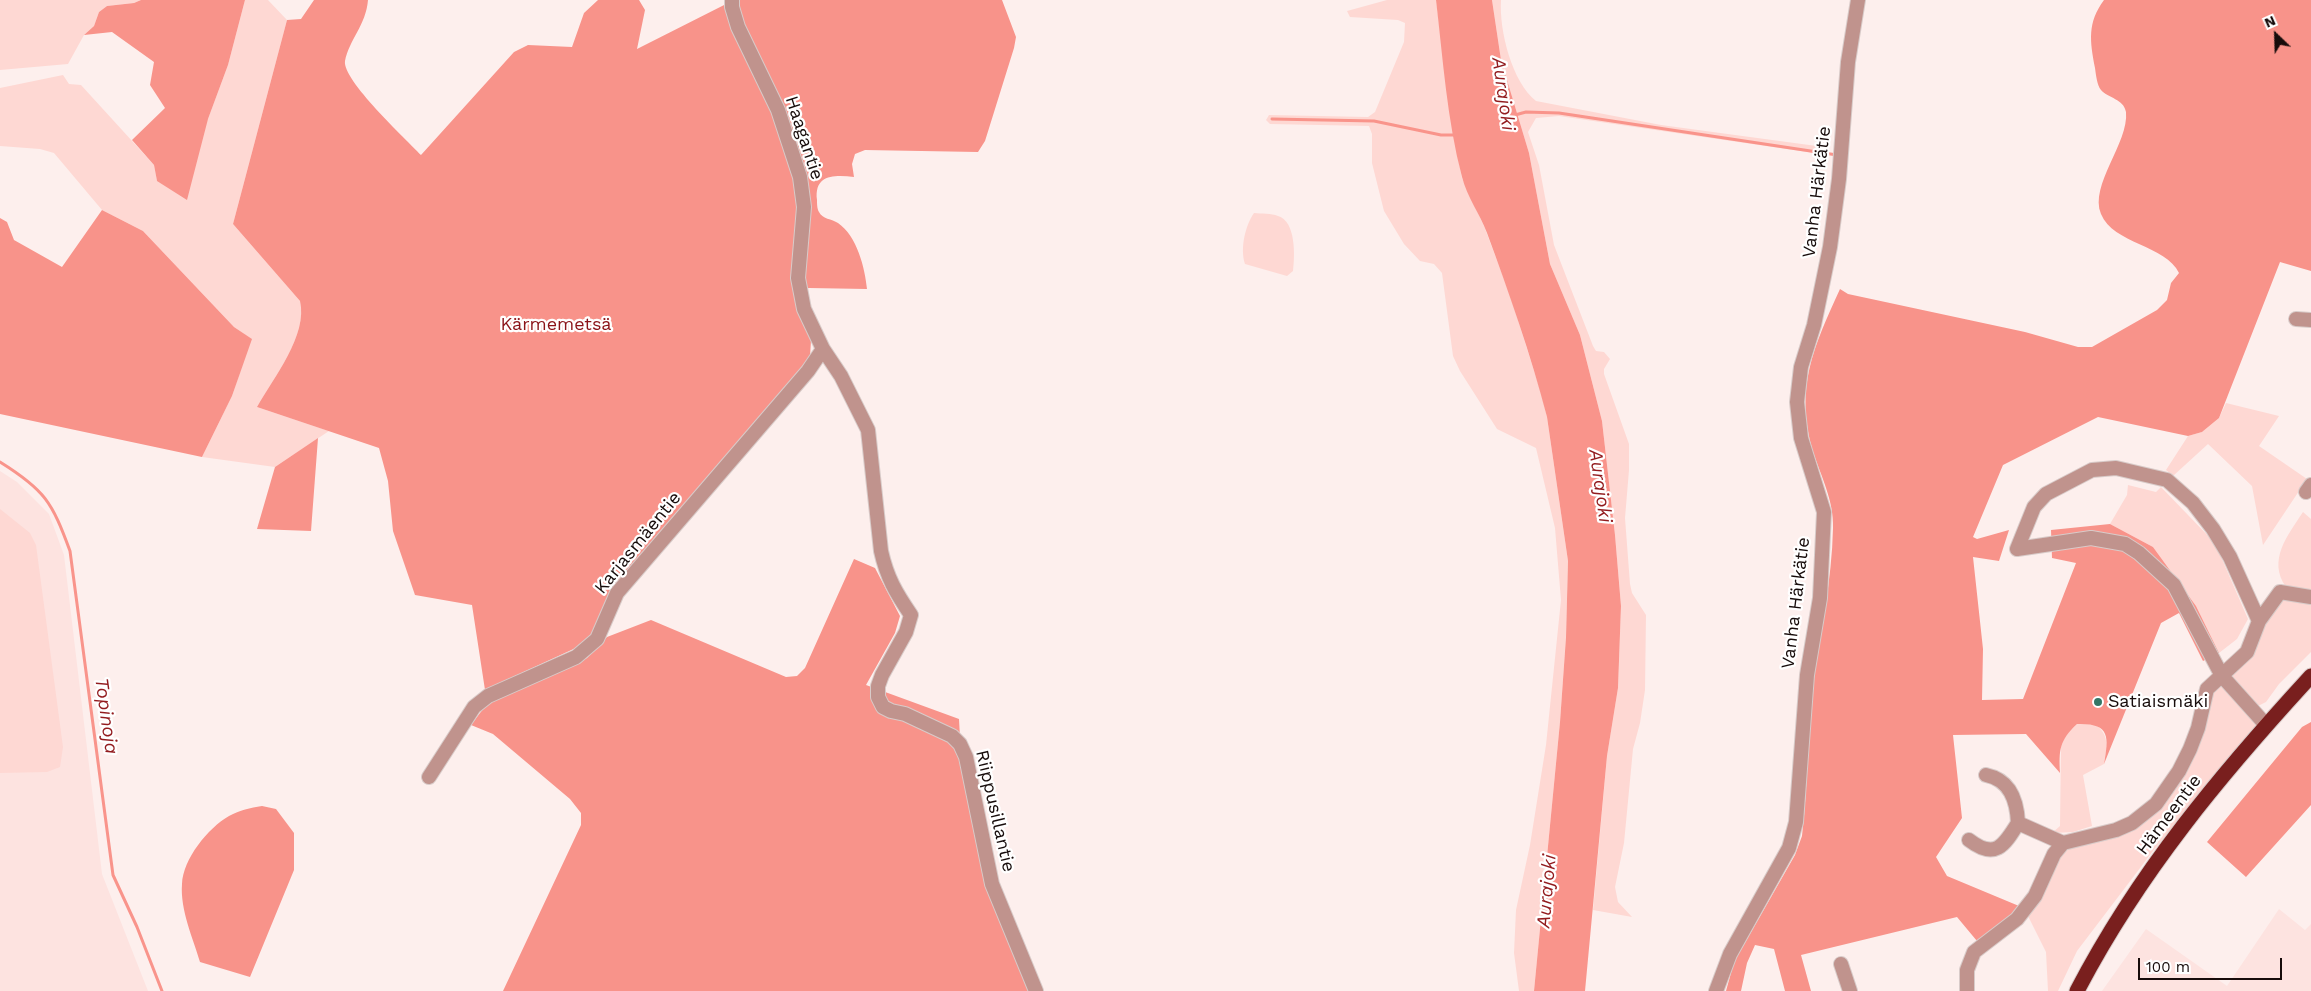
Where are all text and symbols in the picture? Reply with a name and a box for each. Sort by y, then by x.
north arrow [2251,10,2301,60]
text: N [2262,12,2278,31]
water label: Aurajoki [1487,56,1519,132]
street label: Haagantie [780,93,828,183]
street label: Vanha Härkätie [1798,125,1836,259]
park label: Kärmemetsä [500,314,612,336]
water label: Aurajoki [1584,448,1616,524]
street label: Karjasmäentie [590,488,686,598]
street label: Vanha Härkätie [1777,536,1815,670]
water label: Topinoja [89,676,123,756]
place label: Satiaismäki [2108,691,2208,713]
marker: Satiaismäki [2092,696,2104,708]
street label: Riippusillantie [970,748,1020,874]
street label: Hämeentie [2132,771,2206,859]
water label: Aurajoki [1532,853,1562,929]
scale bar [2141,948,2285,980]
text: 100 m [2146,958,2190,976]

